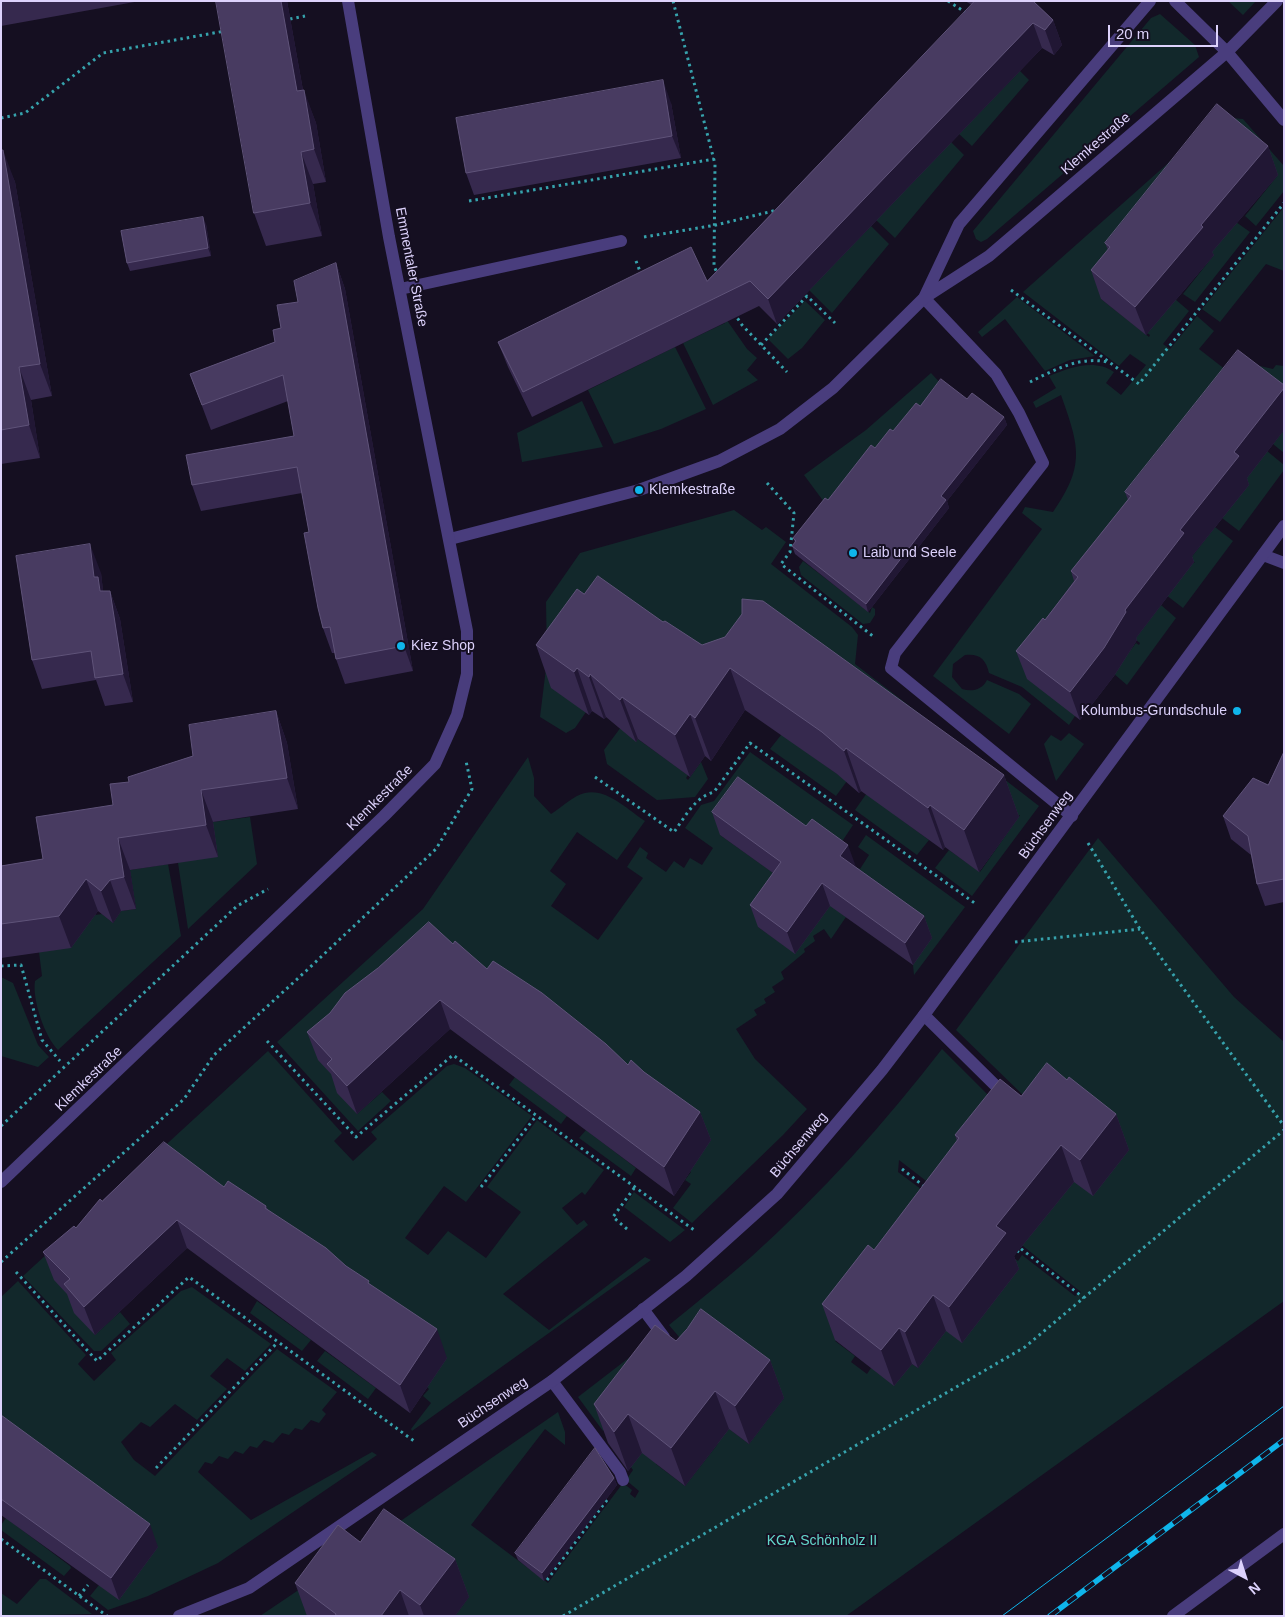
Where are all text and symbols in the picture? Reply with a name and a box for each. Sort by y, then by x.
scale bar [1110,15,1220,47]
text: 20 m [1116,25,1149,42]
street label: Klemkestraße [1058,109,1134,179]
street label: Emmentaler Straße [391,206,431,328]
place label: Klemkestraße [649,482,735,498]
marker: Klemkestraße [633,484,645,496]
place label: Laib und Seele [863,545,956,561]
marker: Laib und Seele [847,547,859,559]
place label: Kiez Shop [411,638,475,654]
marker: Kiez Shop [395,640,407,652]
place label: Kolumbus-Grundschule [1081,703,1227,719]
marker: Kolumbus-Grundschule [1231,705,1243,717]
street label: Klemkestraße [344,762,416,834]
street label: Büchsenweg [1016,788,1076,862]
street label: Klemkestraße [52,1043,126,1115]
street label: Büchsenweg [767,1109,831,1181]
street label: Büchsenweg [455,1374,531,1432]
park label: KGA Schönholz II [767,1533,877,1549]
north arrow [1220,1552,1270,1602]
text: N [1246,1579,1264,1598]

